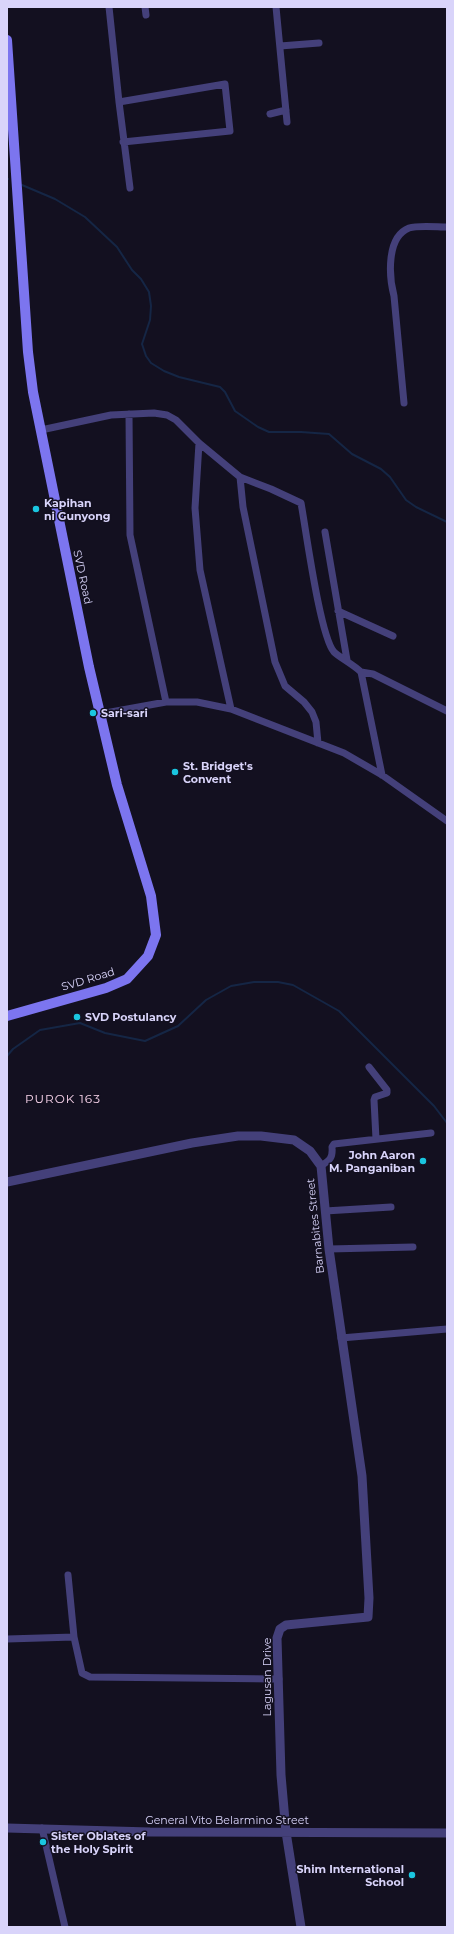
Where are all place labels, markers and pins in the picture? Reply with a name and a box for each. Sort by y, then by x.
place label: Kapihan ni Gunyong [44,496,111,523]
marker: Kapihan ni Gunyong [31,504,41,514]
place label: Sari-sari [101,706,148,720]
marker: Sari-sari [88,708,98,718]
place label: St. Bridget's Convent [183,759,253,786]
marker: St. Bridget's Convent [170,767,180,777]
place label: SVD Postulancy [85,1010,177,1024]
marker: SVD Postulancy [72,1012,82,1022]
place label: John Aaron M. Panganiban [329,1148,415,1175]
marker: John Aaron M. Panganiban [418,1156,428,1166]
place label: Sister Oblates of the Holy Spirit [51,1829,146,1856]
marker: Sister Oblates of the Holy Spirit [38,1837,48,1847]
place label: Shim International School [297,1862,404,1889]
marker: Shim International School [407,1870,417,1880]

